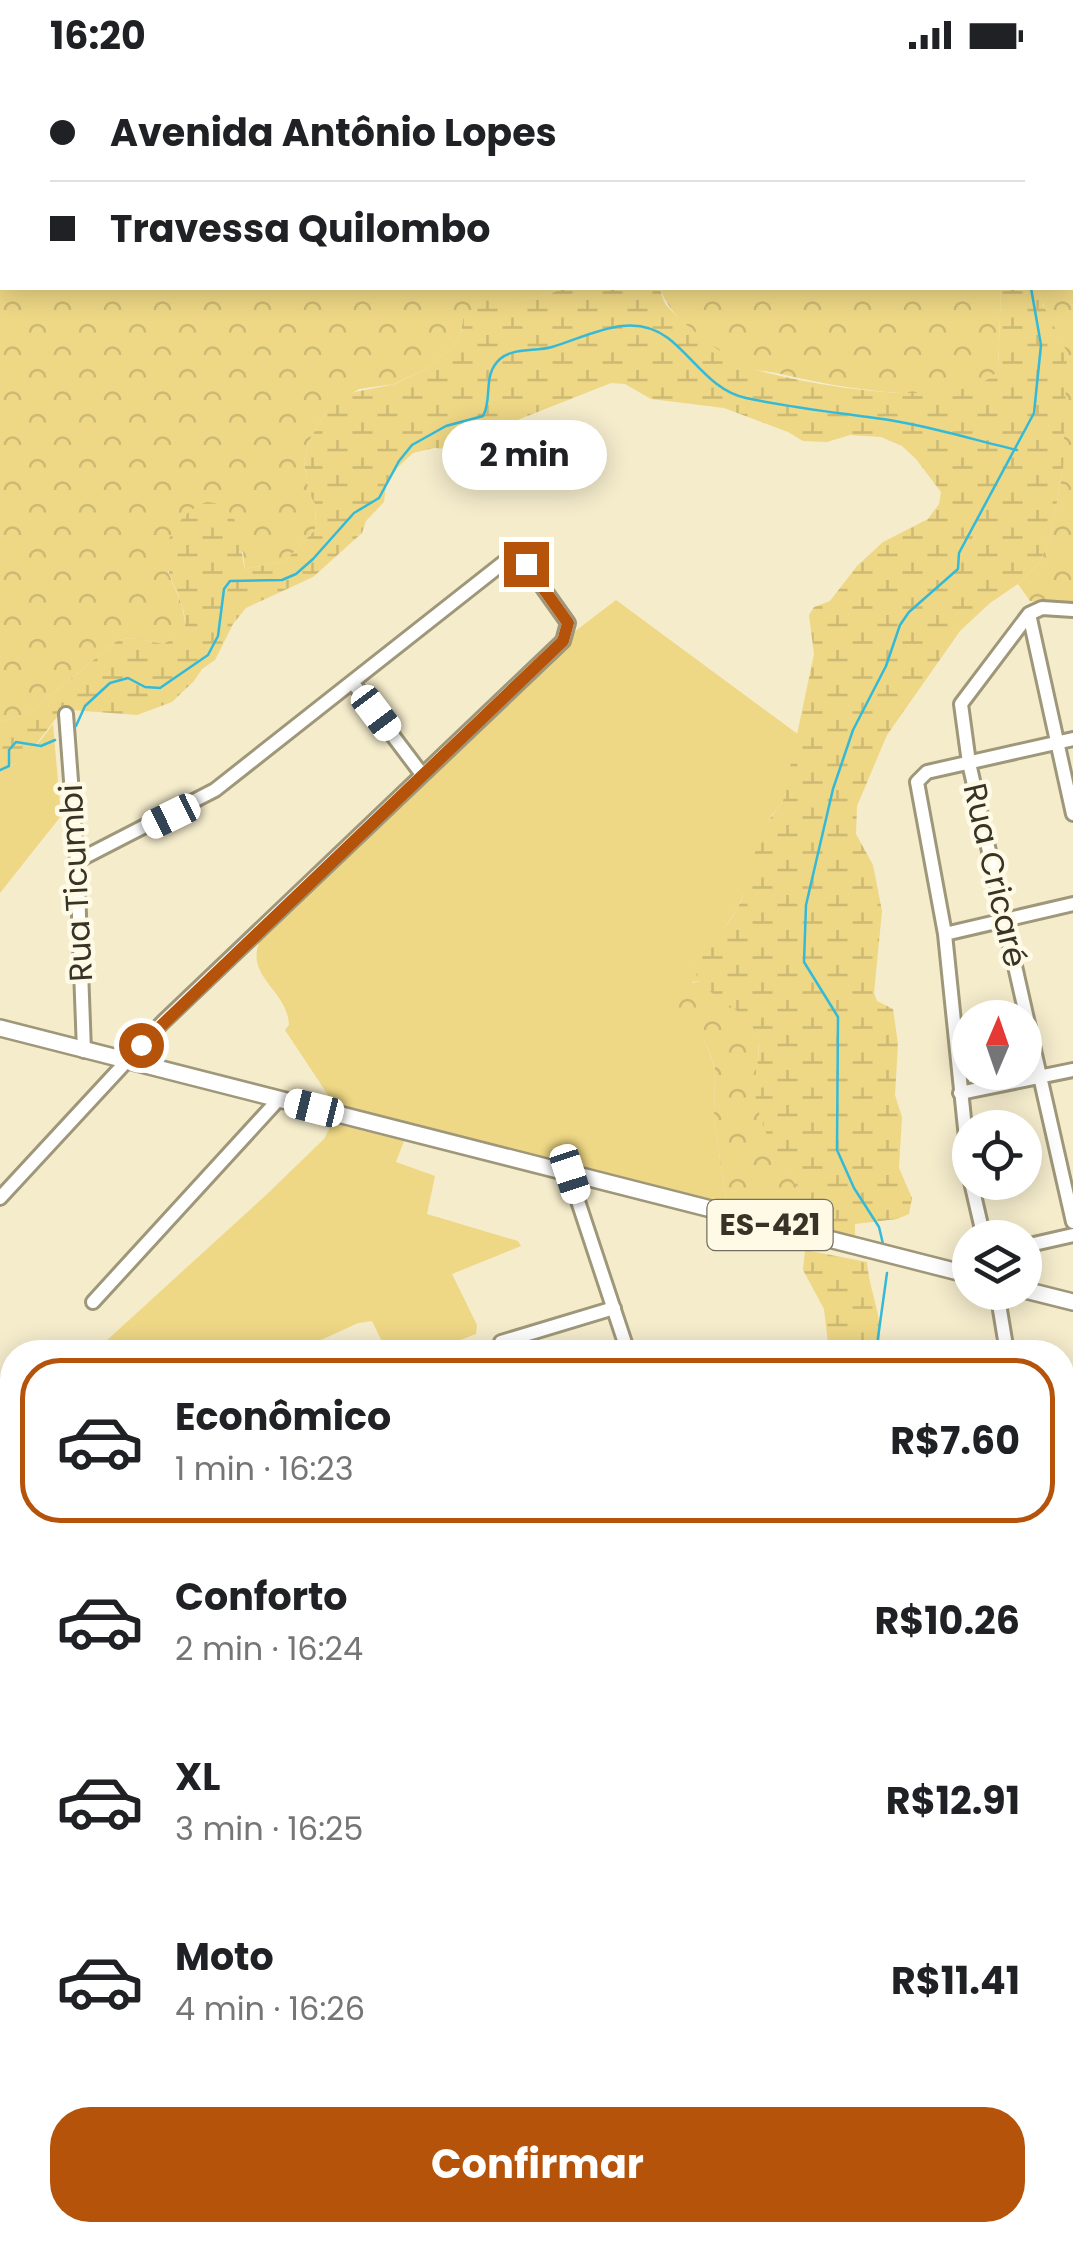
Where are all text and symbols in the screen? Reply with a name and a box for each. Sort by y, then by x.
text: 16:20 [50,9,146,62]
text: Avenida Antônio Lopes [110,106,557,159]
text: Travessa Quilombo [110,202,490,255]
callout: 2 min [444,419,608,489]
text: 2 min [480,432,569,477]
route end [504,542,549,587]
car [346,680,406,746]
street label: Rua Cricaré [952,778,1038,971]
street label: Rua Ticumbi [48,783,103,983]
car [137,789,205,843]
north arrow [952,1000,1042,1090]
map controls [952,1000,1042,1310]
route start [119,1023,164,1068]
car [281,1086,347,1130]
button: locate [952,1110,1042,1200]
car [546,1141,594,1207]
road number: ES-421 [708,1200,832,1250]
button: layers [952,1220,1042,1310]
text: Econômico [175,1390,391,1443]
icon: car [55,1396,145,1486]
text: R$7.60 [890,1414,1020,1467]
text: 1 min · 16:23 [175,1446,354,1491]
text: Conforto [175,1570,348,1623]
icon: car [55,1576,145,1666]
text: R$10.26 [875,1594,1020,1647]
text: 2 min · 16:24 [175,1626,363,1671]
text: XL [175,1750,220,1803]
icon: car [55,1756,145,1846]
text: R$12.91 [886,1774,1020,1827]
text: 3 min · 16:25 [175,1806,363,1851]
text: Moto [175,1930,274,1983]
icon: car [55,1936,145,2026]
text: R$11.41 [891,1954,1020,2007]
text: 4 min · 16:26 [175,1986,365,2031]
button: Confirmar [50,2107,1025,2222]

